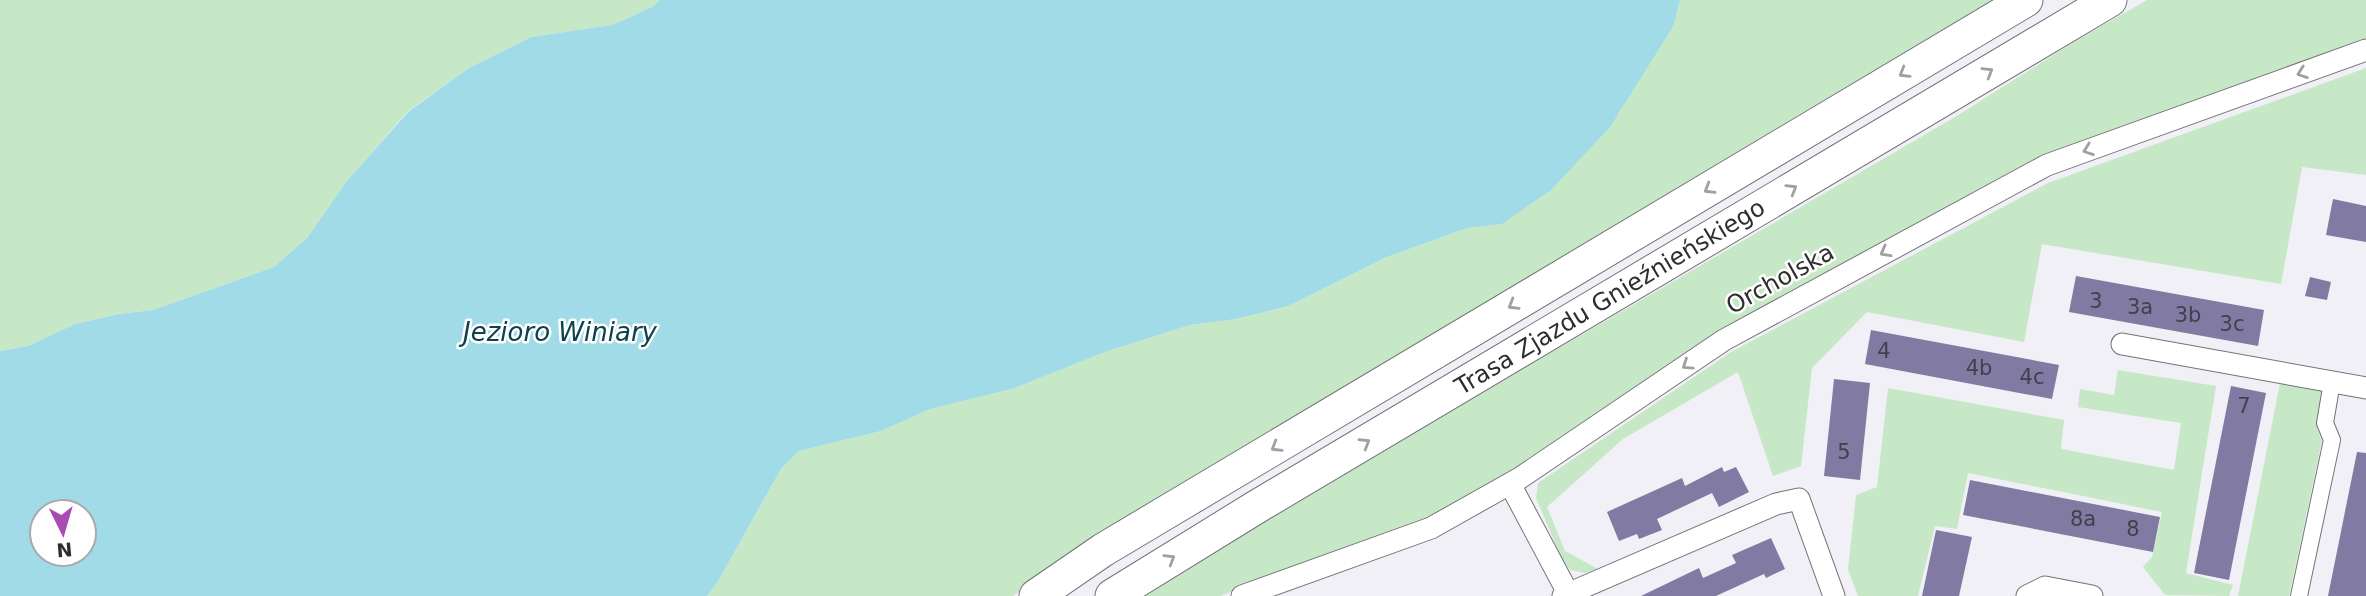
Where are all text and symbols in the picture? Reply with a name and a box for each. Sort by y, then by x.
one-way arrow [1899,64,1912,77]
one-way arrow [2296,65,2308,79]
one-way arrow [1980,68,1993,81]
one-way arrow [2082,142,2094,156]
one-way arrow [1703,181,1716,194]
one-way arrow [1785,184,1798,197]
street label: Trasa Zjazdu Gnieźnieńskiego [1449,193,1770,401]
street label: Orcholska [1721,238,1839,320]
one-way arrow [1879,244,1892,257]
house number: 3 [2089,289,2103,313]
house number: 3a [2127,295,2153,319]
one-way arrow [1508,297,1521,310]
house number: 3b [2175,303,2201,327]
house number: 3c [2220,312,2244,336]
water label: Jezioro Winiary [458,317,658,347]
house number: 4 [1877,339,1891,363]
house number: 4b [1966,356,1992,380]
one-way arrow [1682,357,1695,370]
house number: 4c [2020,365,2044,389]
house number: 7 [2237,394,2251,418]
one-way arrow [1270,438,1283,451]
one-way arrow [1357,438,1370,451]
house number: 5 [1837,440,1851,464]
north arrow [28,498,98,568]
house number: 8a [2070,507,2096,531]
house number: 8 [2126,517,2140,541]
text: N [56,538,73,562]
one-way arrow [1162,555,1175,568]

